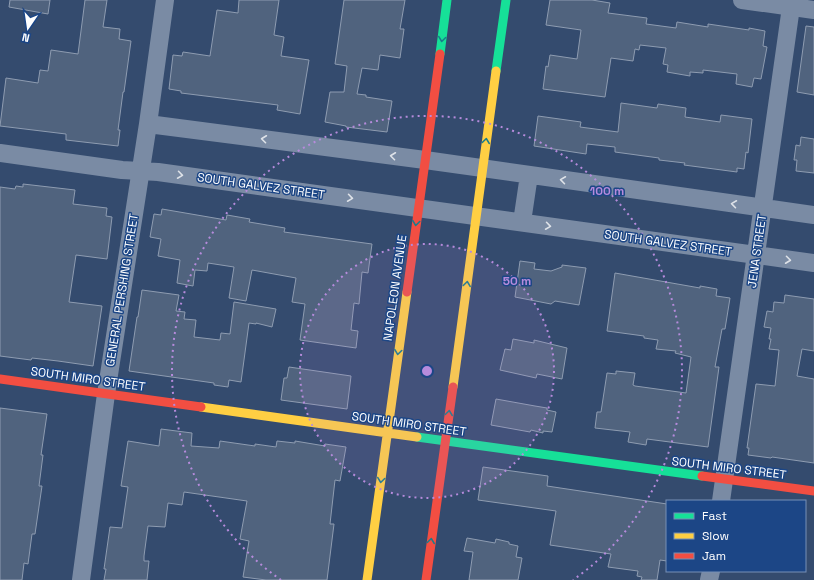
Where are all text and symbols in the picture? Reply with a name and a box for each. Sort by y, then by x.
north arrow [8,8,48,48]
text: N [21,30,31,45]
one-way arrow [438,36,447,42]
one-way arrow [261,135,267,144]
one-way arrow [481,138,490,144]
one-way arrow [390,152,396,161]
street label: SOUTH GALVEZ STREET [196,169,326,203]
one-way arrow [177,170,183,179]
one-way arrow [560,176,567,185]
text: 100 m [590,183,624,199]
one-way arrow [347,193,353,202]
one-way arrow [731,200,737,209]
street label: GENERAL PERSHING STREET [102,212,142,368]
street label: JENA STREET [744,213,770,289]
one-way arrow [412,220,421,226]
one-way arrow [545,221,551,230]
street label: SOUTH GALVEZ STREET [603,226,733,260]
street label: NAPOLEON AVENUE [380,234,410,342]
one-way arrow [785,255,791,264]
text: 50 m [503,273,531,289]
one-way arrow [462,281,471,287]
one-way arrow [394,349,403,355]
street label: SOUTH MIRO STREET [30,363,146,395]
centre of rings [420,364,434,378]
street label: SOUTH MIRO STREET [351,408,467,440]
one-way arrow [444,410,453,416]
street label: SOUTH MIRO STREET [671,453,787,483]
one-way arrow [377,477,386,483]
legend [666,500,806,572]
text: Fast [702,508,727,524]
text: Slow [702,528,729,544]
one-way arrow [426,538,435,544]
text: Jam [702,548,726,564]

